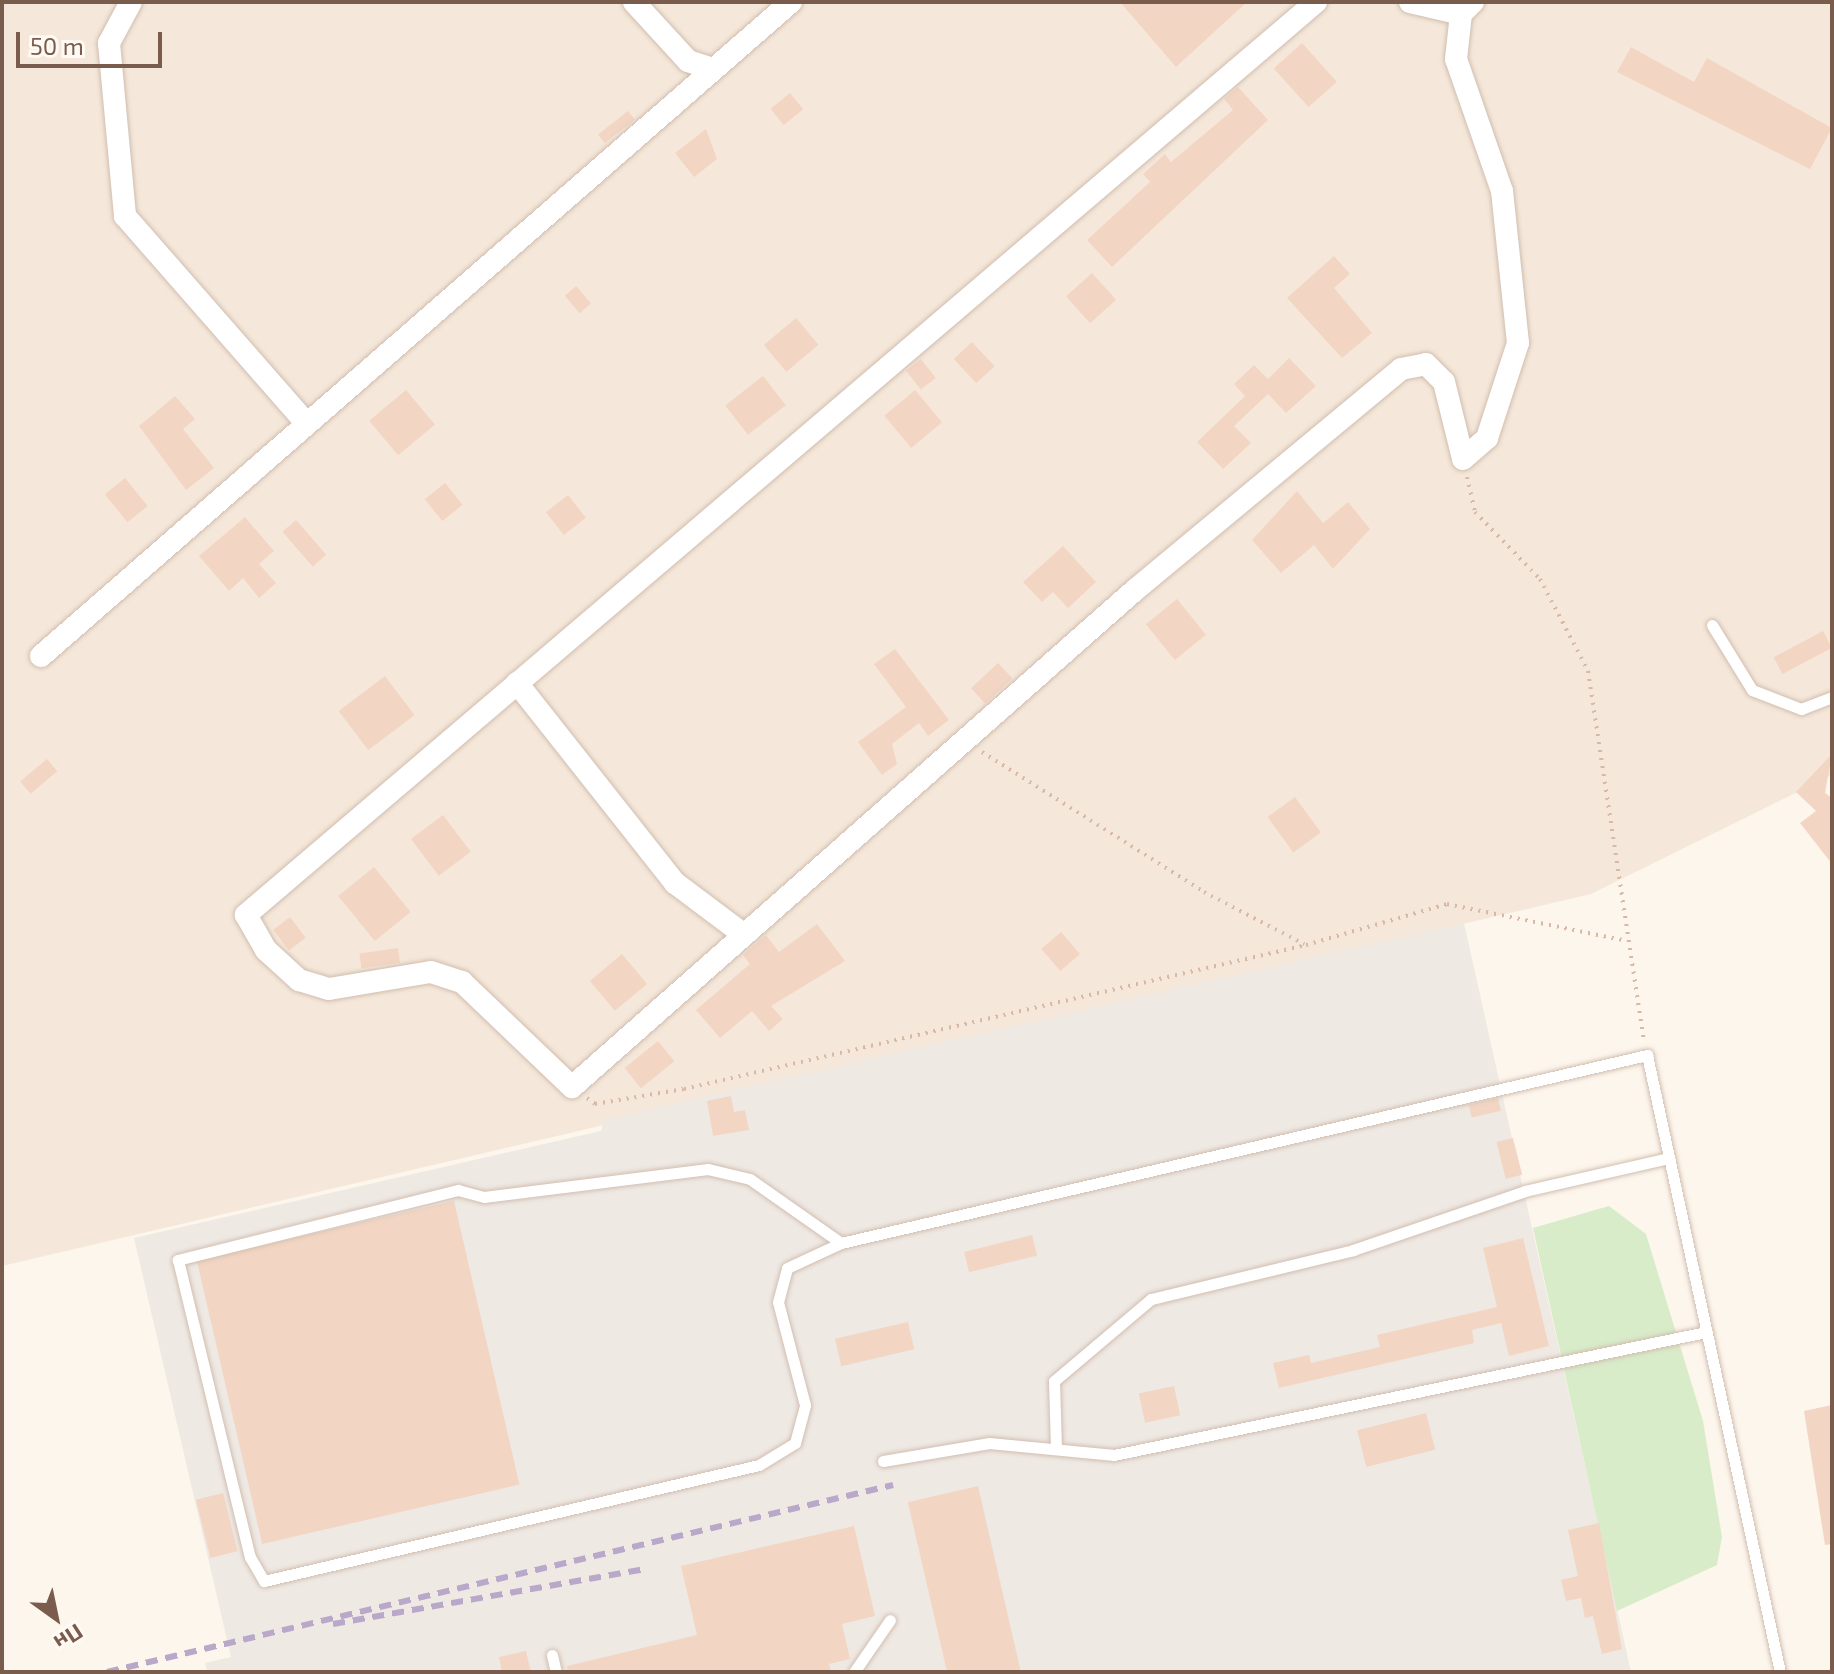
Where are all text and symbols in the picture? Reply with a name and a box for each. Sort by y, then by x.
scale bar [20,16,166,66]
text: 50 m [30,31,84,60]
north arrow [16,1578,96,1658]
text: Пн [50,1619,88,1657]

